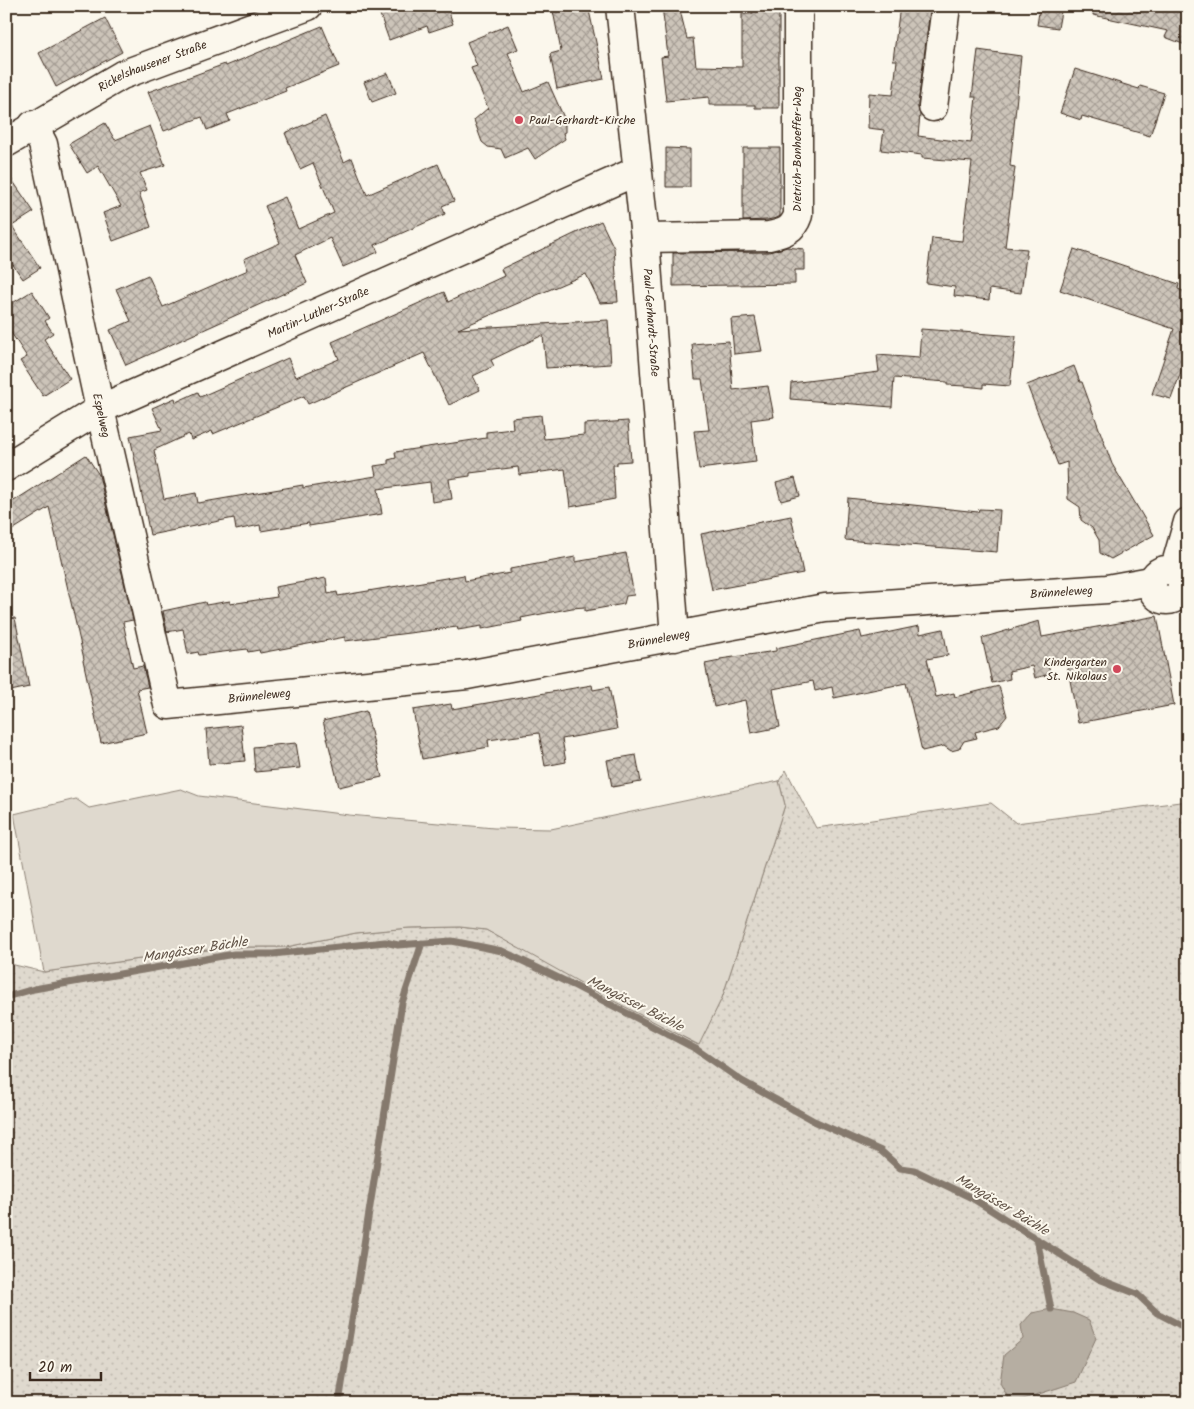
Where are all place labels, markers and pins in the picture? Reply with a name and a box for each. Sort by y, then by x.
place label: Paul-Gerhardt-Kirche [529,111,636,130]
marker: Paul-Gerhardt-Kirche [513,114,525,126]
place label: Kindergarten St. Nikolaus [1044,653,1107,686]
marker: Kindergarten St. Nikolaus [1111,663,1123,675]

